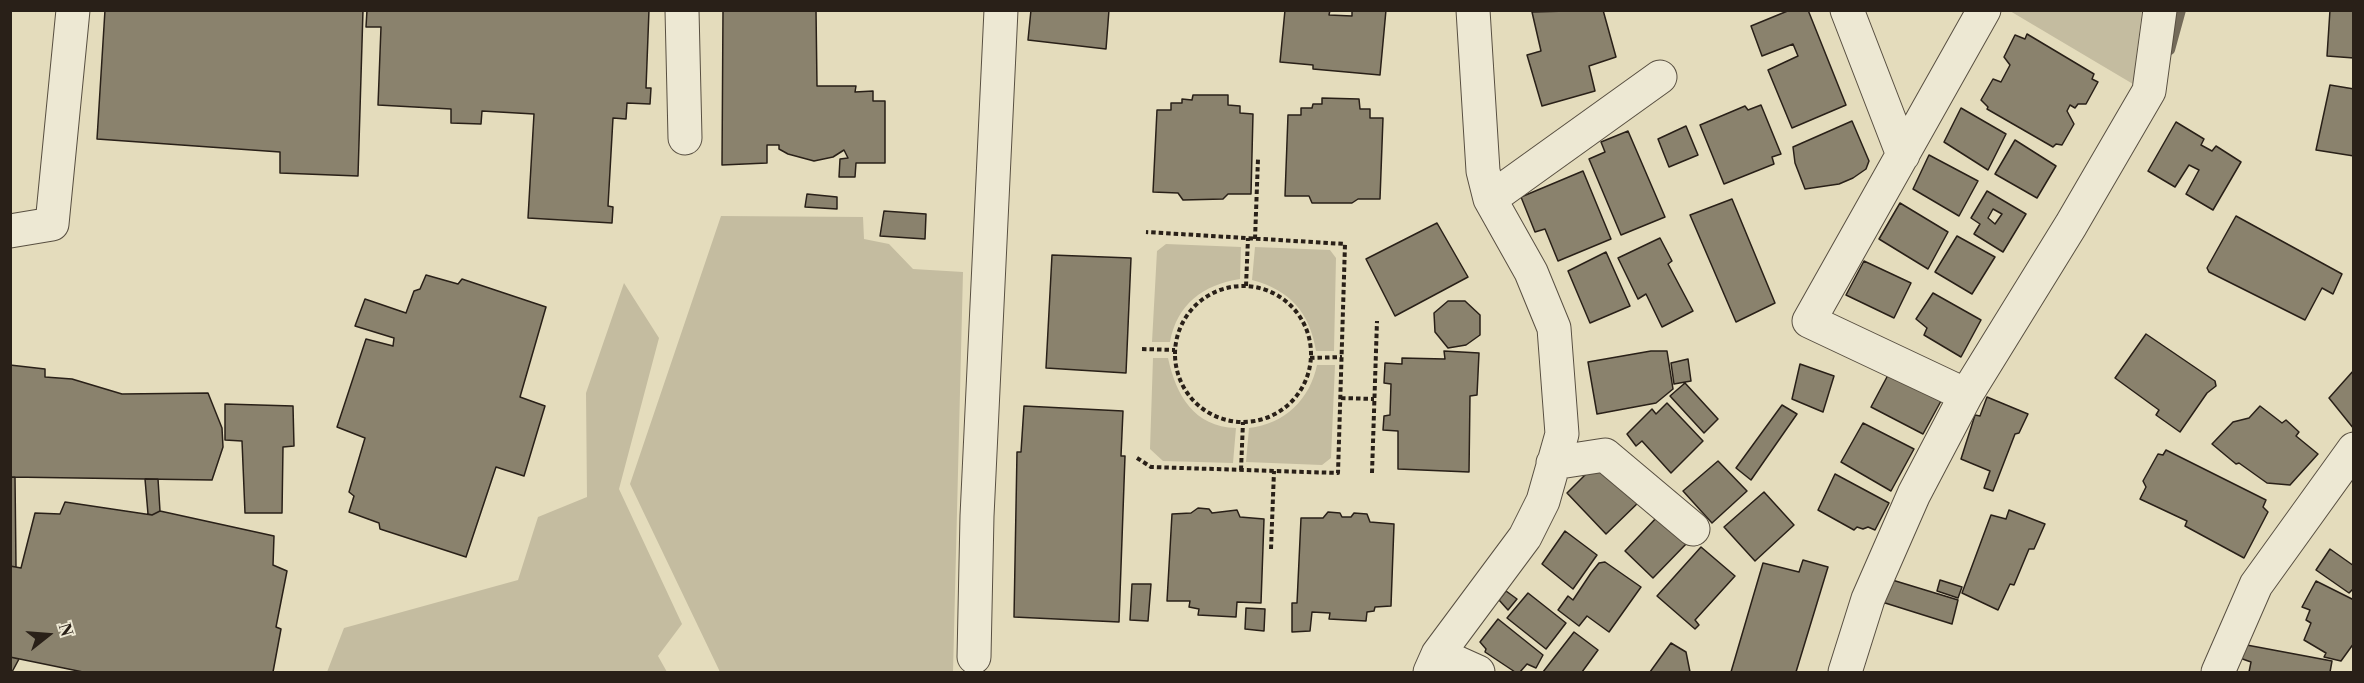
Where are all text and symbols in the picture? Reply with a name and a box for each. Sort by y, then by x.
north arrow [18,605,78,665]
text: N [54,621,77,639]

